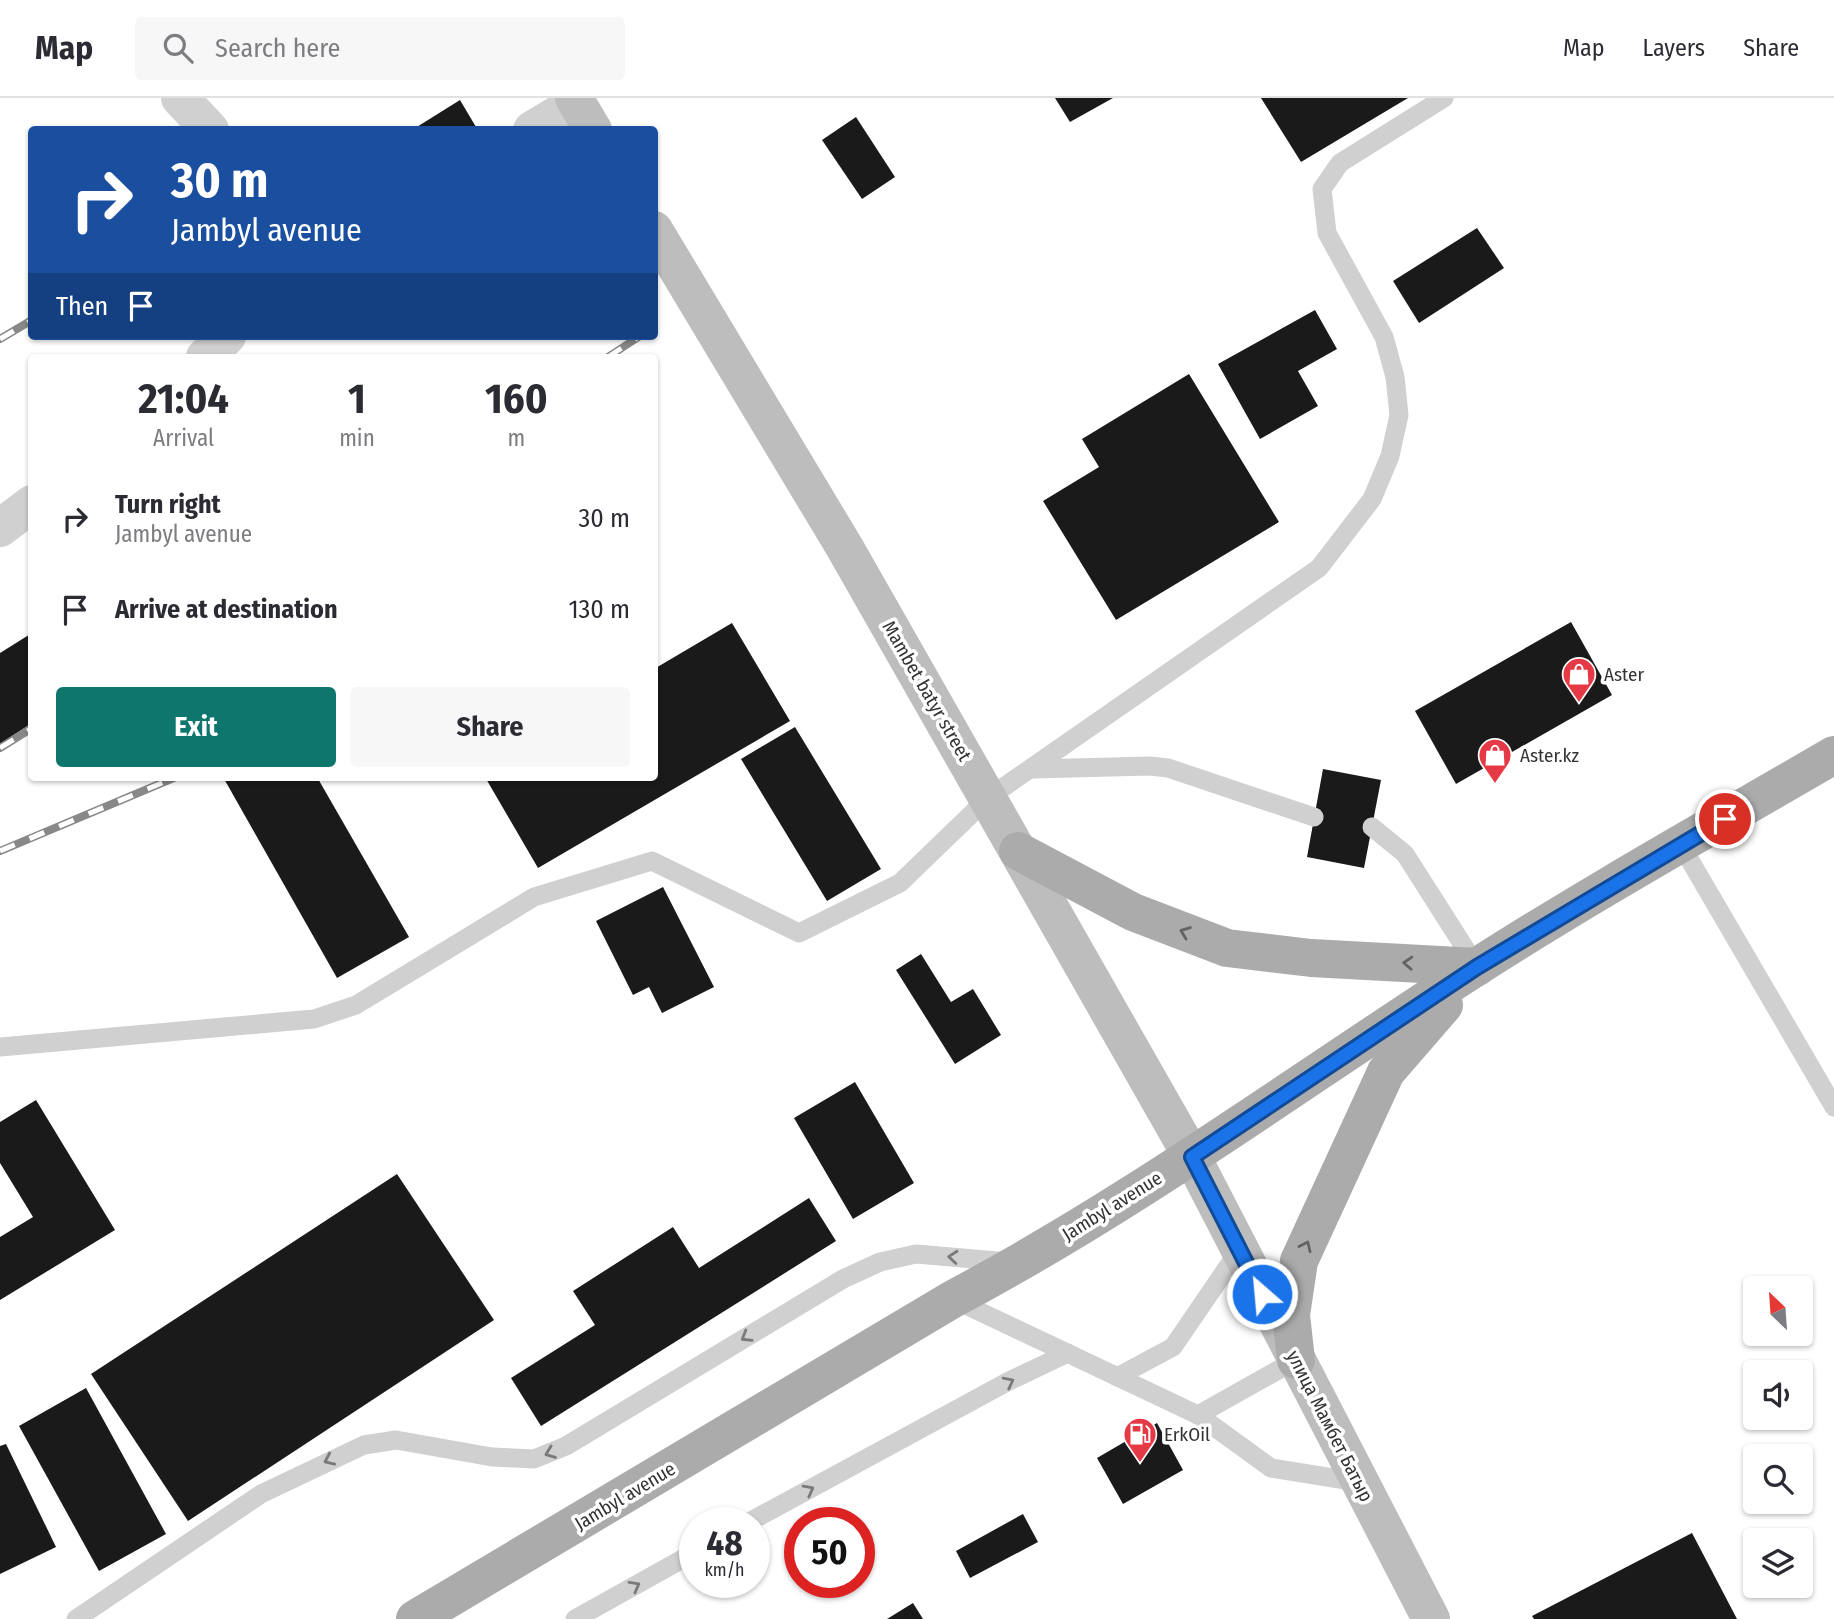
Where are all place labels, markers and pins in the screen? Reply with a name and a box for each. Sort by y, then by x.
shop icon: Aster [1560,655,1598,704]
place label: Aster [1604,663,1644,686]
shop icon: Aster.kz [1476,736,1514,785]
place label: Aster.kz [1520,744,1579,767]
pin [1695,789,1755,849]
fuel station icon: ErkOil [1121,1415,1159,1464]
place label: ErkOil [1164,1423,1210,1446]

